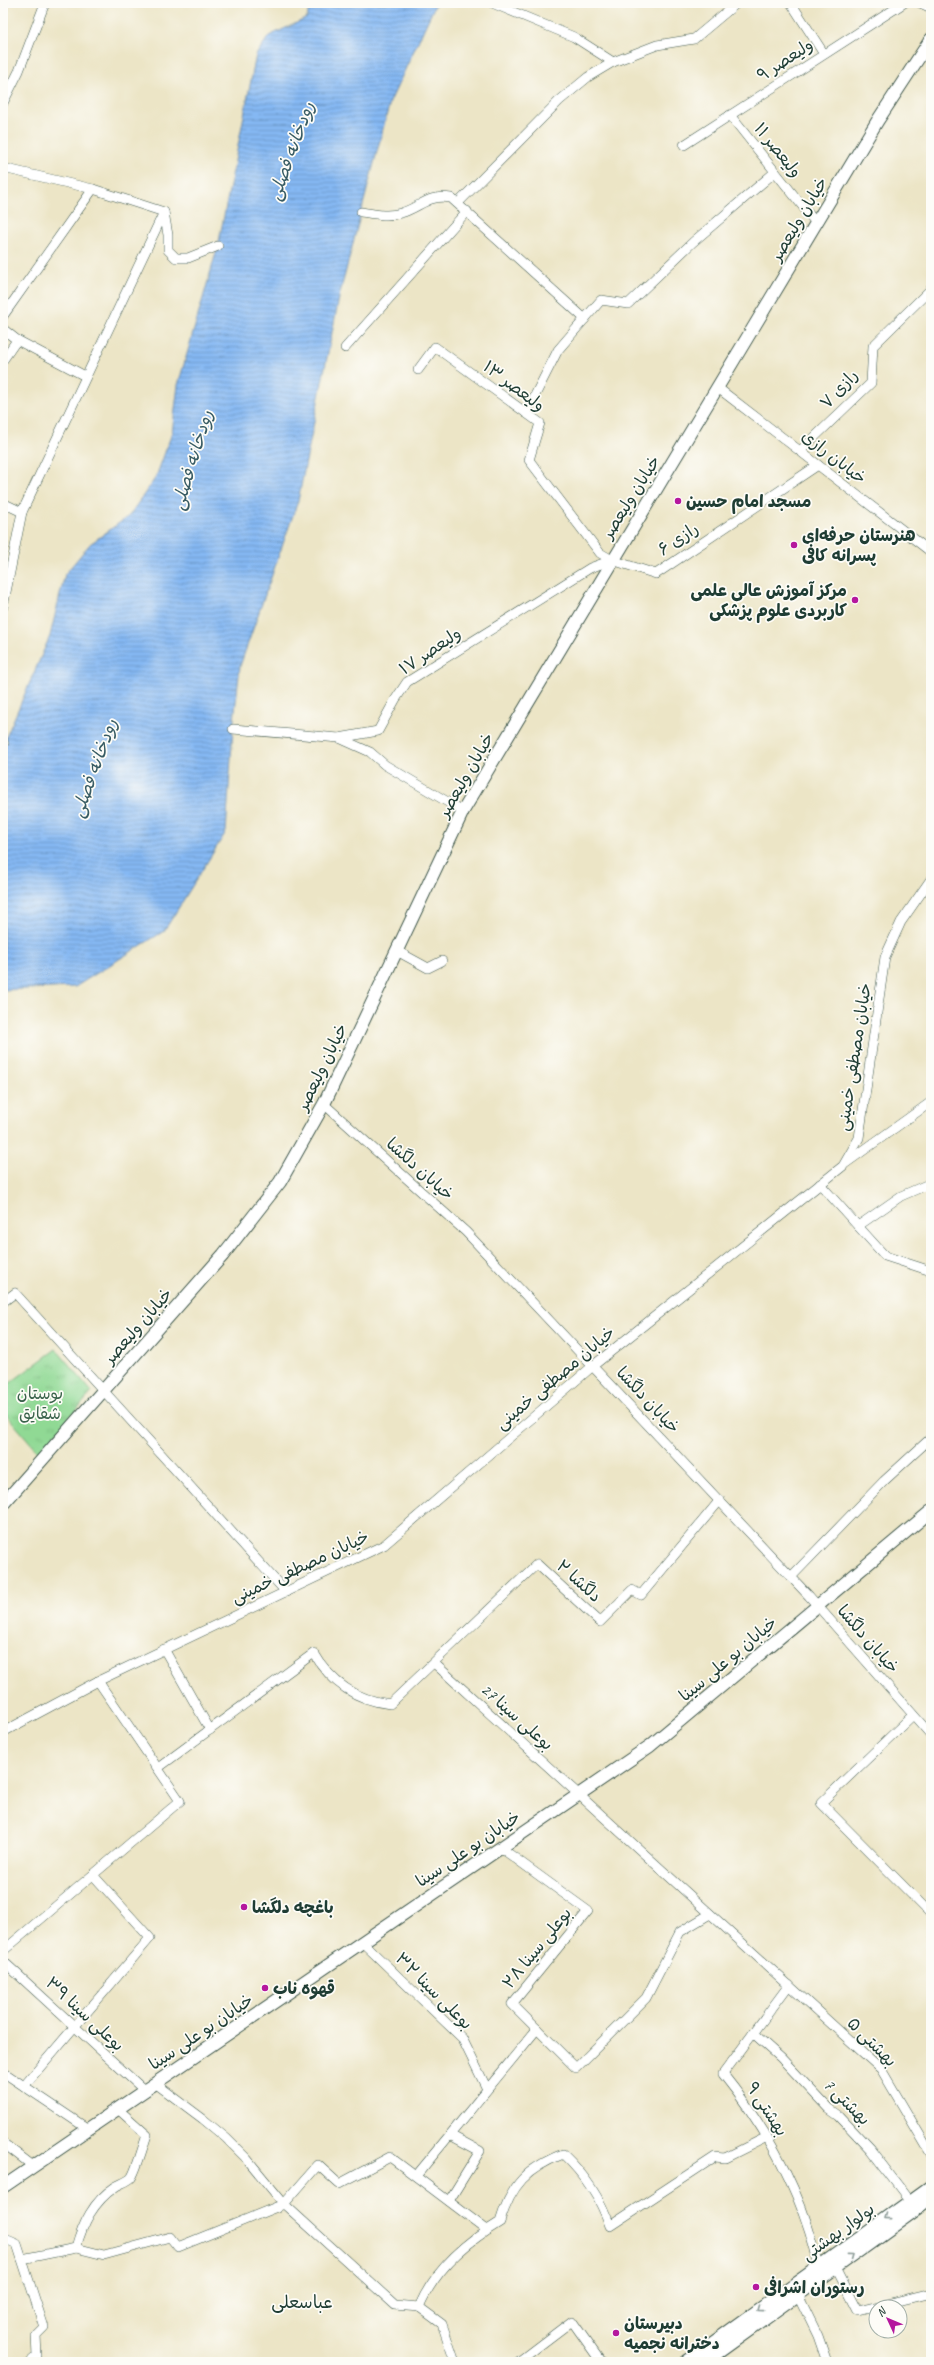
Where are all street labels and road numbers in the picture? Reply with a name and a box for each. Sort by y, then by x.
street label: ولیعصر ۹ [753,34,817,86]
street label: ولیعصر ۱۱ [750,118,806,182]
street label: خیابان ولیعصر [765,173,832,266]
street label: ولیعصر ۱۳ [479,356,549,416]
street label: رازی ۷ [816,365,862,413]
street label: خیابان رازی [798,425,870,489]
street label: خیابان ولیعصر [596,452,665,544]
street label: رازی ۶ [654,518,702,560]
street label: ولیعصر ۱۷ [395,623,465,679]
street label: خیابان ولیعصر [432,729,499,823]
street label: خیابان مصطفی خمینی [832,981,876,1133]
street label: خیابان ولیعصر [291,1020,352,1116]
street label: خیابان دلگشا [382,1133,458,1205]
street label: خیابان ولیعصر [98,1284,177,1370]
street label: خیابان مصطفی خمینی [491,1322,619,1434]
street label: خیابان دلگشا [612,1362,684,1438]
street label: خیابان مصطفی خمینی [228,1526,372,1608]
street label: دلگشا ۲ [552,1555,606,1607]
street label: خیابان دلگشا [833,1601,903,1677]
street label: خیابان بو علی سینا [675,1612,781,1706]
street label: بوعلی سینا 27 [476,1679,558,1755]
street label: خیابان بو علی سینا [412,1806,524,1892]
street label: بوعلی سینا ۲۸ [498,1903,576,1993]
street label: بوعلی سینا ۳۲ [391,1948,477,2034]
street label: بوعلی سینا ۳۹ [41,1972,129,2056]
street label: خیابان بو علی سینا [145,1989,257,2075]
street label: بهشتی ۵ [843,2013,901,2071]
street label: بهشتی 7 [819,2074,875,2130]
street label: بهشتی ۹ [742,2078,792,2140]
street label: بولوار بهشتی [797,2198,879,2266]

